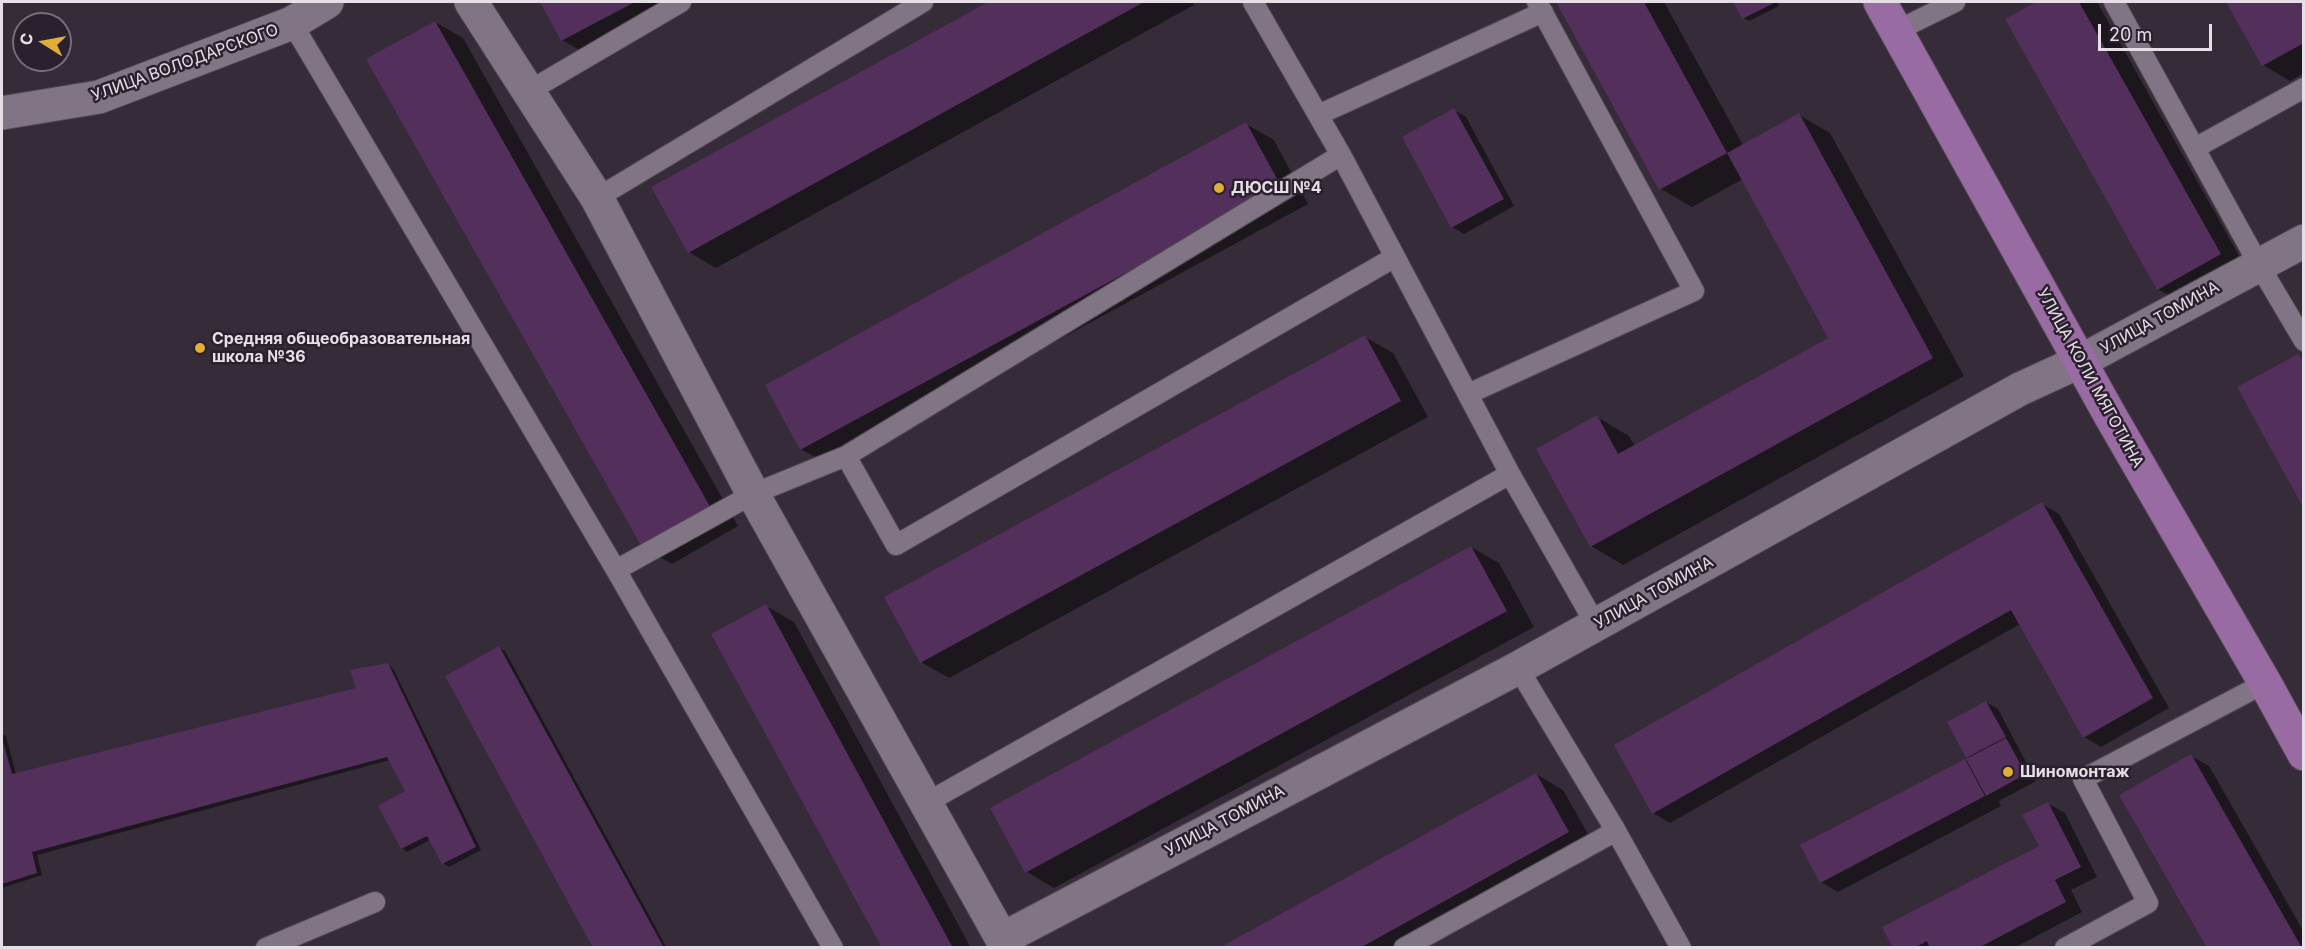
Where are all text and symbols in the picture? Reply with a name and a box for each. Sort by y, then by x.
north arrow [12,12,72,72]
scale bar [2101,12,2215,50]
street label: УЛИЦА ВОЛОДАРСКОГО [89,20,281,106]
text: 20 m [2109,24,2152,45]
text: С [15,31,37,47]
place label: ДЮСШ №4 [1231,178,1321,198]
marker: ДЮСШ №4 [1212,181,1226,195]
street label: УЛИЦА ТОМИНА [2097,277,2223,359]
street label: УЛИЦА КОЛИ МЯГОТИНА [2032,285,2148,471]
place label: Средняя общеобразовательная школа №36 [212,329,470,367]
marker: Средняя общеобразовательная школа №36 [193,341,207,355]
street label: УЛИЦА ТОМИНА [1591,552,1717,634]
place label: Шиномонтаж [2020,762,2129,782]
marker: Шиномонтаж [2001,765,2015,779]
street label: УЛИЦА ТОМИНА [1162,781,1288,861]

